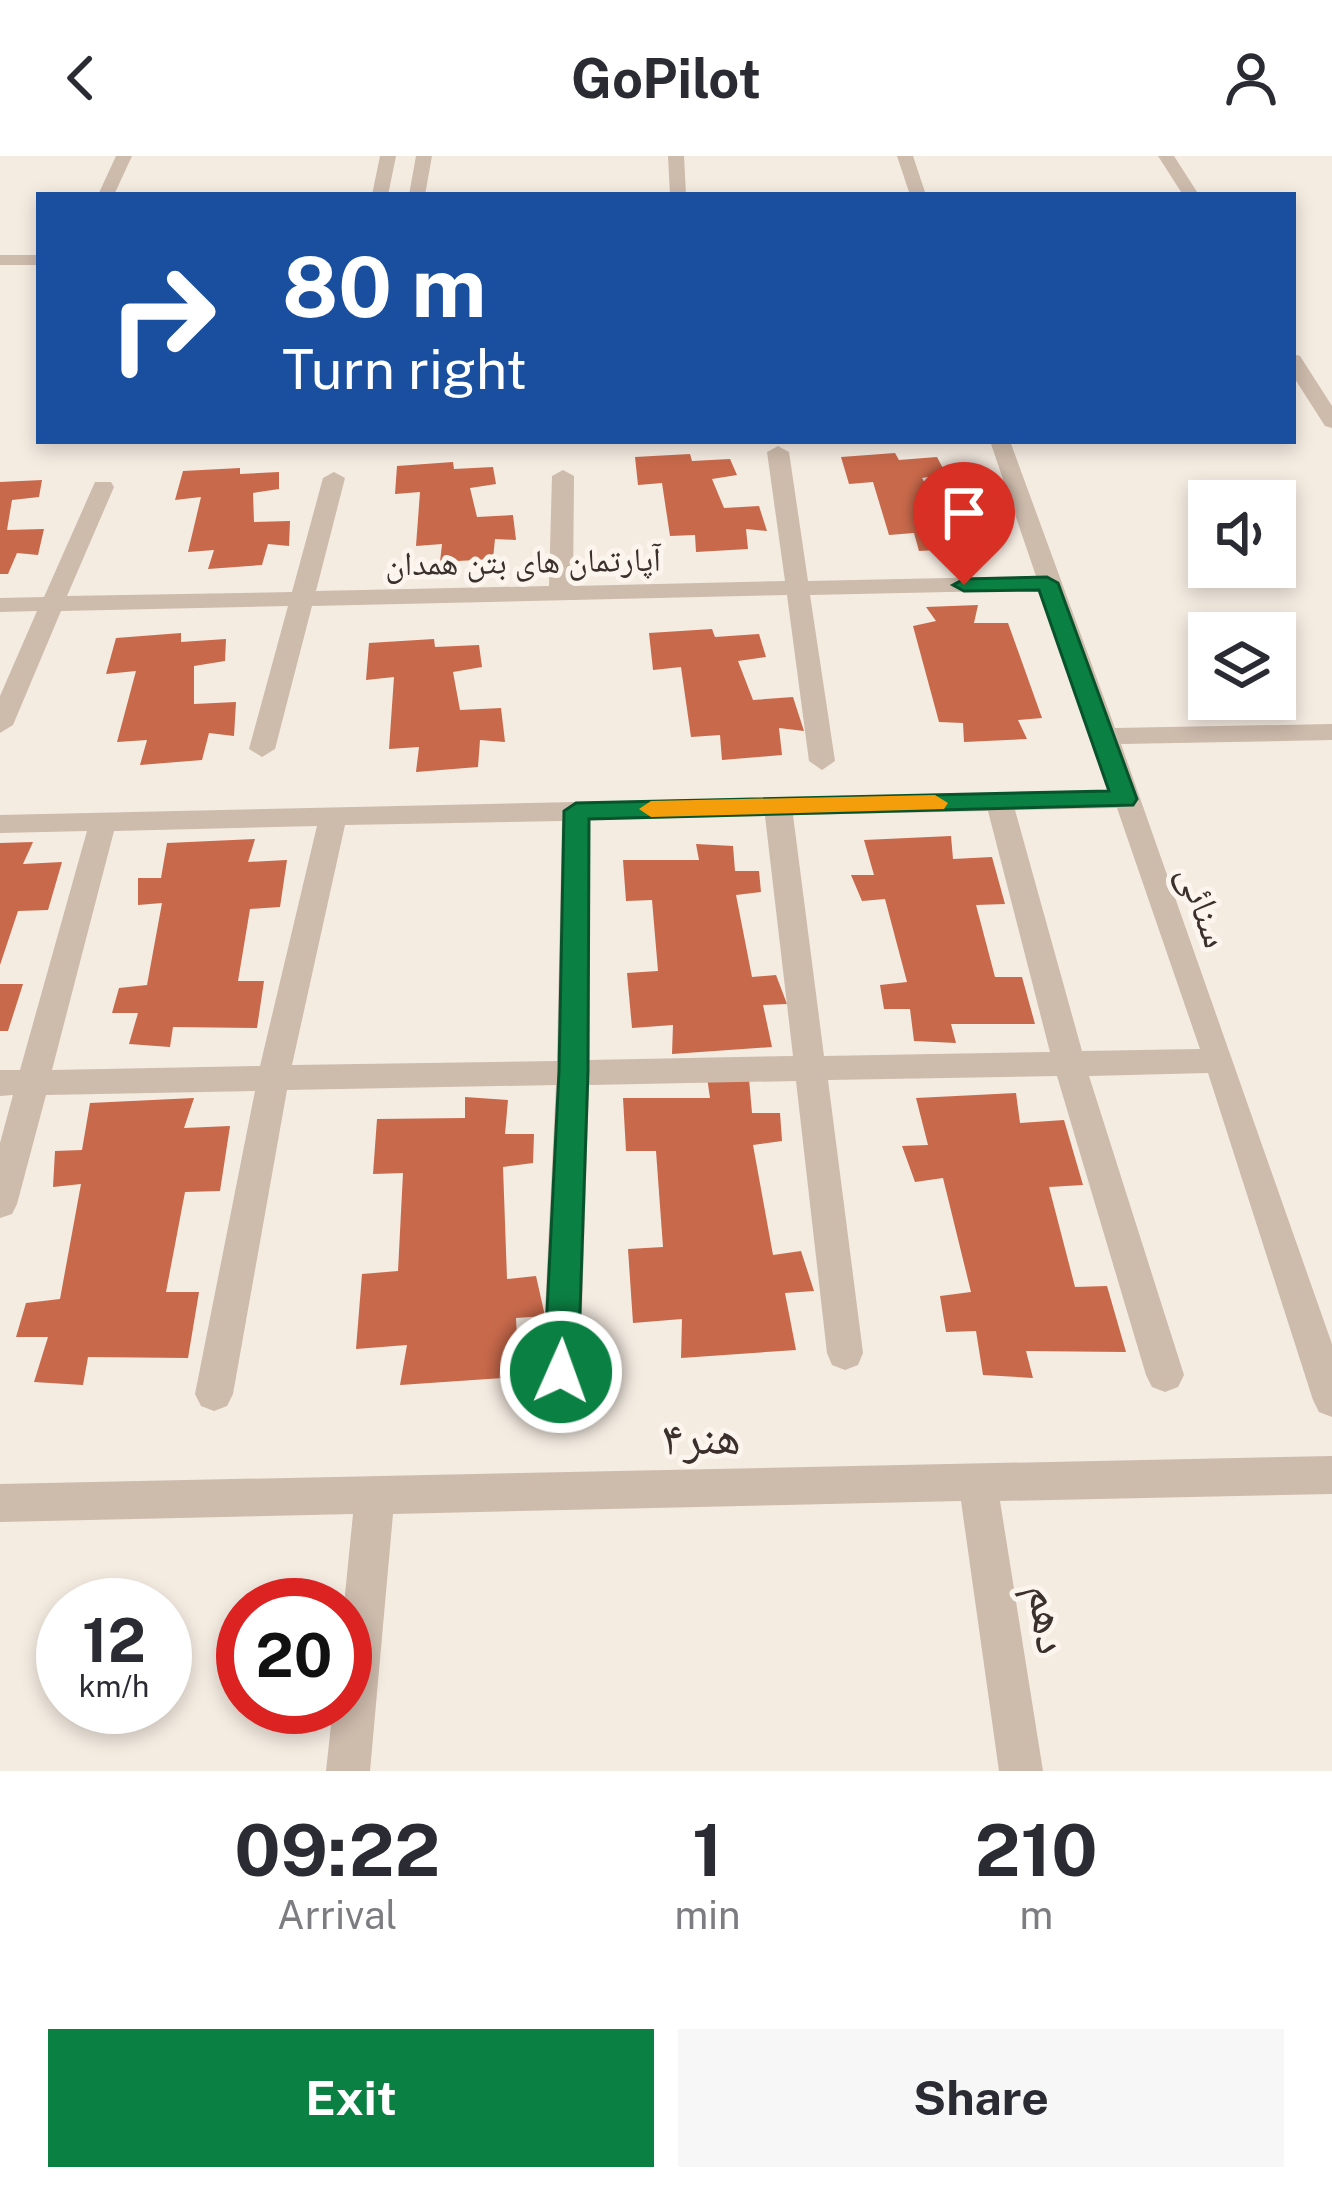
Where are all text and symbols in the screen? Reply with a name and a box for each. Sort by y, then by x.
icon: back [48,45,114,111]
icon: person [1218,45,1284,111]
text: GoPilot [571,47,761,110]
text: 80 m [282,237,486,336]
icon: right [84,240,240,396]
text: Turn right [282,338,527,401]
pin [913,462,1015,585]
icon: arrive [931,480,997,546]
map controls [1188,480,1296,720]
button: sound [1188,480,1296,588]
street label: آپارتمان های بتن همدان [385,540,663,584]
button: layers [1188,612,1296,720]
street label: سنائی [1167,858,1241,954]
position arrow [498,1309,624,1435]
street label: هنر۴ [661,1407,741,1466]
speed limit sign: 20 [216,1578,372,1734]
street label: دهم [1013,1580,1084,1658]
text: 12 [82,1605,146,1676]
text: km/h [79,1668,149,1704]
text: 09:22 [234,1808,440,1892]
text: 1 [692,1808,723,1892]
text: 210 [975,1808,1098,1892]
text: Arrival [277,1892,397,1938]
text: min [674,1892,741,1938]
text: m [1019,1892,1053,1938]
button: Exit [48,2029,654,2167]
button: Share [678,2029,1284,2167]

